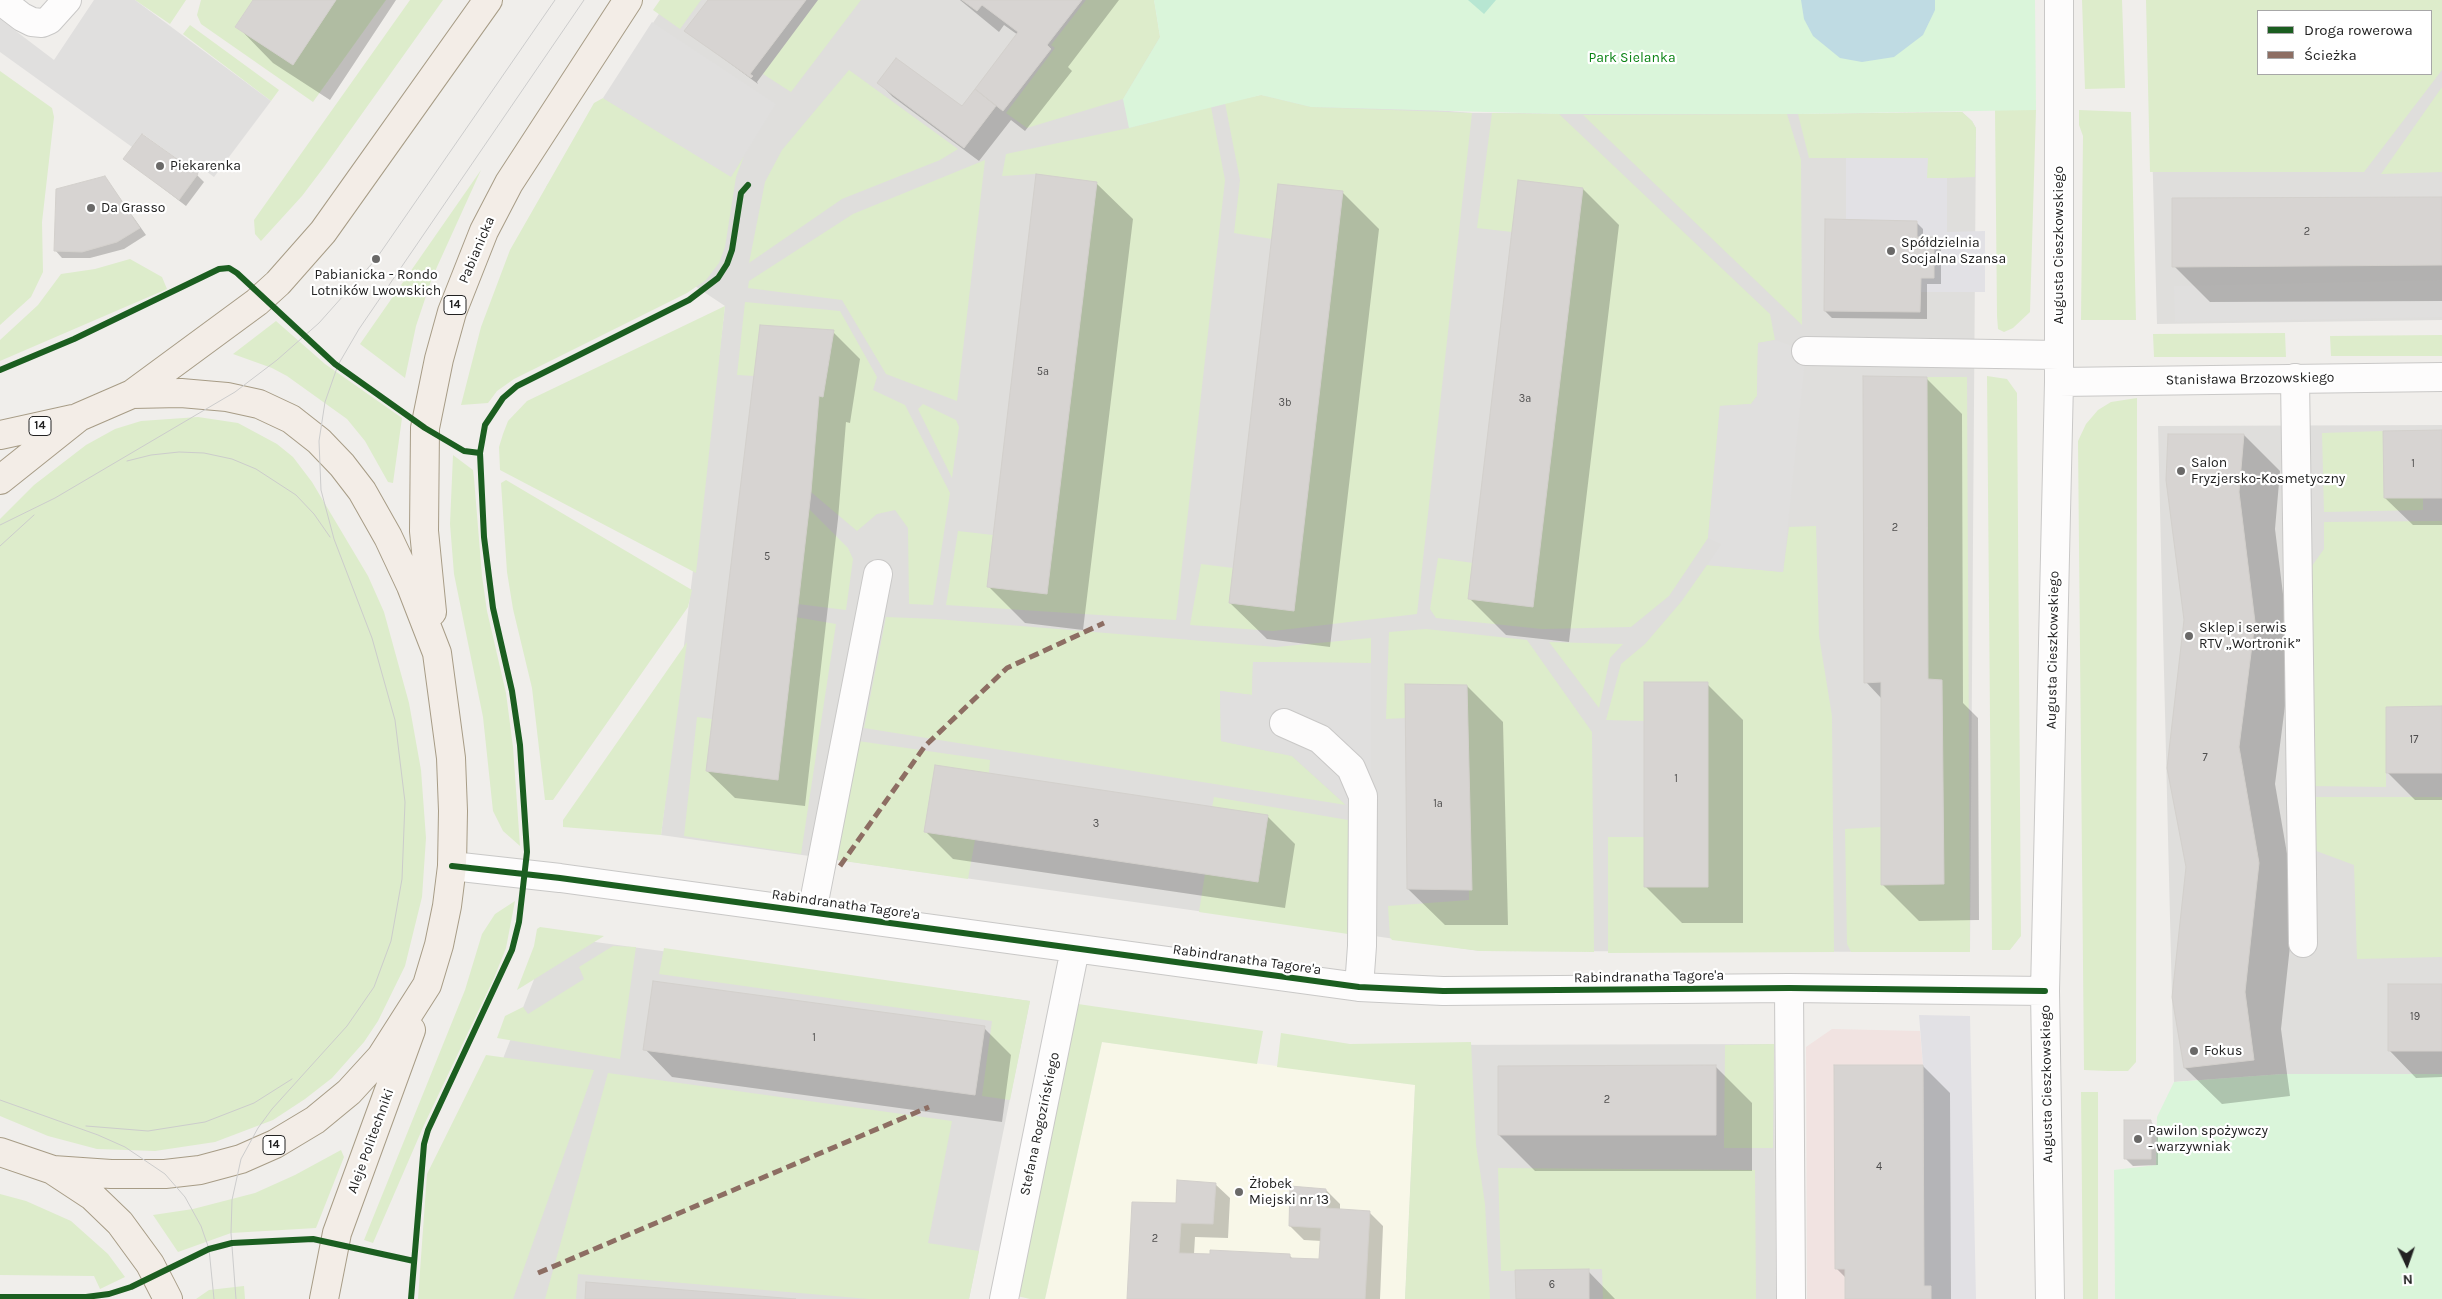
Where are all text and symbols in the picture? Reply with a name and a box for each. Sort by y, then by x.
legend [2257,10,2432,75]
text: Droga rowerowa [2304,21,2413,39]
text: Ścieżka [2304,46,2357,64]
park label: Park Sielanka [1588,50,1676,66]
place label: Piekarenka [170,158,241,174]
marker: Piekarenka [154,160,166,172]
street label: Augusta Cieszkowskiego [2051,166,2067,324]
place label: Da Grasso [101,200,165,216]
marker: Da Grasso [85,202,97,214]
street label: Pabianicka [455,214,499,286]
house number: 2 [2304,225,2310,239]
place label: Spółdzielnia Socjalna Szansa [1901,235,2006,268]
marker: Spółdzielnia Socjalna Szansa [1885,245,1897,257]
marker: Pabianicka - Rondo Lotników Lwowskich [370,253,382,265]
place label: Pabianicka - Rondo Lotników Lwowskich [311,267,441,300]
road number: 14 [444,296,466,314]
house number: 5a [1037,365,1049,379]
street label: Stanisława Brzozowskiego [2165,369,2335,389]
house number: 3a [1519,392,1531,406]
house number: 3b [1278,396,1292,410]
road number: 14 [29,416,51,436]
place label: Salon Fryzjersko-Kosmetyczny [2191,455,2345,488]
house number: 1 [2411,457,2415,471]
marker: Salon Fryzjersko-Kosmetyczny [2175,465,2187,477]
house number: 2 [1892,521,1898,535]
house number: 5 [764,550,770,564]
street label: Augusta Cieszkowskiego [2043,571,2063,729]
place label: Sklep i serwis RTV „Wortronik” [2199,620,2301,652]
marker: Sklep i serwis RTV „Wortronik” [2183,630,2195,642]
house number: 17 [2410,733,2418,747]
house number: 7 [2202,751,2208,765]
house number: 1 [1674,772,1678,786]
house number: 1a [1433,797,1443,811]
house number: 3 [1093,817,1099,831]
street label: Rabindranatha Tagore'a [771,886,921,924]
street label: Rabindranatha Tagore'a [1172,941,1322,979]
street label: Rabindranatha Tagore'a [1574,967,1724,987]
street label: Augusta Cieszkowskiego [2037,1005,2057,1163]
house number: 19 [2410,1010,2420,1024]
house number: 1 [812,1031,816,1045]
place label: Fokus [2204,1043,2242,1059]
marker: Fokus [2188,1045,2200,1057]
street label: Stefana Rogozińskiego [1017,1051,1063,1197]
street label: Aleje Politechniki [344,1086,398,1196]
house number: 2 [1604,1093,1610,1107]
place label: Pawilon spożywczy - warzywniak [2148,1123,2268,1156]
marker: Pawilon spożywczy - warzywniak [2132,1133,2144,1145]
road number: 14 [263,1136,285,1154]
house number: 4 [1876,1160,1882,1174]
place label: Żłobek Miejski nr 13 [1249,1176,1329,1208]
marker: Żłobek Miejski nr 13 [1233,1186,1245,1198]
house number: 2 [1152,1232,1158,1246]
north arrow [2382,1239,2432,1289]
text: N [2402,1271,2413,1288]
house number: 6 [1549,1278,1555,1292]

